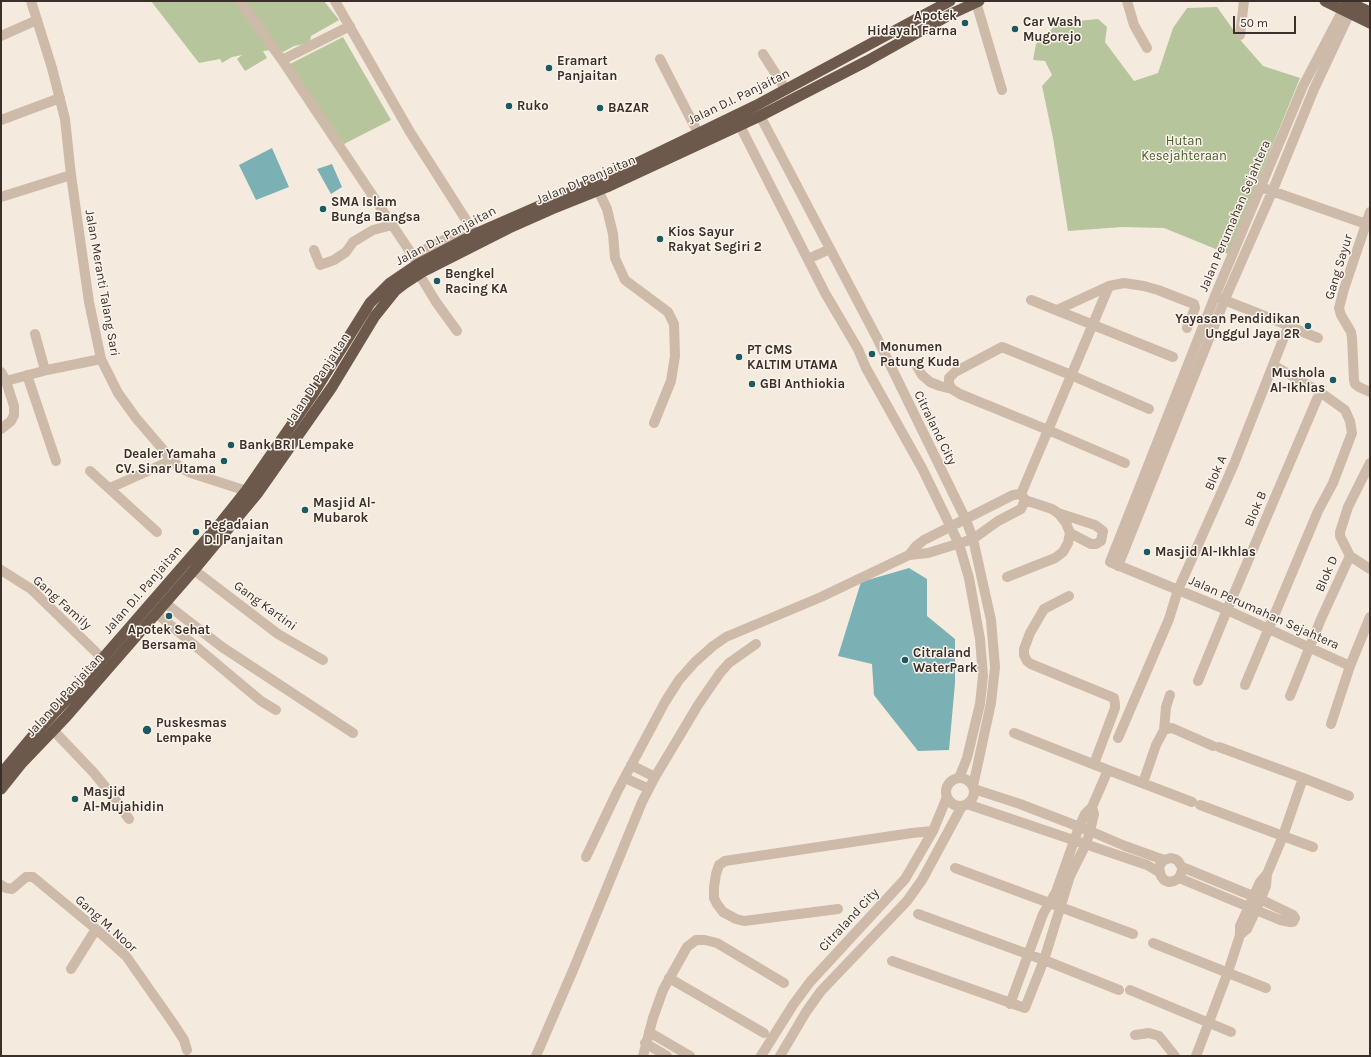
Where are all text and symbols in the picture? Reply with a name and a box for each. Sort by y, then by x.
place label: Apotek Hidayah Farna [867,8,957,39]
scale bar [1235,8,1298,34]
place label: Car Wash Mugorejo [1023,14,1082,45]
text: 50 m [1240,16,1268,30]
marker: Apotek Hidayah Farna [960,18,970,28]
marker: Car Wash Mugorejo [1010,24,1020,34]
place label: Eramart Panjaitan [557,53,617,84]
marker: Eramart Panjaitan [544,63,554,73]
street label: Jalan D.I. Panjaitan [686,66,792,128]
place label: Ruko [517,98,549,114]
place label: BAZAR [608,100,649,116]
marker: Ruko [504,101,514,111]
marker: BAZAR [595,103,605,113]
park label: Hutan Kesejahteraan [1141,133,1227,164]
street label: Jalan Perumahan Sejahtera [1196,138,1274,294]
street label: Jalan DI Panjaitan [534,152,638,208]
place label: SMA Islam Bunga Bangsa [331,194,420,225]
street label: Jalan D.I. Panjaitan [393,203,499,269]
marker: SMA Islam Bunga Bangsa [318,204,328,214]
street label: Jalan Meranti Talang Sari [81,208,123,358]
place label: Kios Sayur Rakyat Segiri 2 [668,224,762,255]
street label: Gang Sayur [1322,232,1356,302]
marker: Kios Sayur Rakyat Segiri 2 [655,234,665,244]
place label: Bengkel Racing KA [445,266,508,297]
marker: Bengkel Racing KA [432,276,442,286]
place label: Yayasan Pendidikan Unggul Jaya 2R [1175,311,1300,342]
marker: Yayasan Pendidikan Unggul Jaya 2R [1303,321,1313,331]
street label: Jalan DI Panjaitan [282,330,354,428]
place label: Monumen Patung Kuda [880,339,960,370]
place label: PT CMS KALTIM UTAMA [747,342,838,373]
marker: Monumen Patung Kuda [867,349,877,359]
marker: PT CMS KALTIM UTAMA [734,352,744,362]
place label: Mushola Al-Ikhlas [1270,365,1325,396]
marker: Mushola Al-Ikhlas [1328,375,1338,385]
place label: GBI Anthiokia [760,376,845,392]
marker: GBI Anthiokia [747,379,757,389]
street label: Citraland City [910,388,960,468]
place label: Bank BRI Lempake [239,437,354,453]
marker: Bank BRI Lempake [226,440,236,450]
place label: Dealer Yamaha CV. Sinar Utama [116,446,216,477]
street label: Blok A [1202,453,1230,493]
marker: Dealer Yamaha CV. Sinar Utama [219,456,229,466]
street label: Blok B [1242,489,1270,529]
place label: Masjid Al- Mubarok [313,495,376,526]
marker: Masjid Al- Mubarok [300,505,310,515]
place label: Pegadaian D.I Panjaitan [204,517,283,548]
marker: Pegadaian D.I Panjaitan [191,527,201,537]
street label: Jalan D.I. Panjaitan [101,543,185,637]
place label: Masjid Al-Ikhlas [1155,544,1256,560]
marker: Masjid Al-Ikhlas [1142,547,1152,557]
street label: Blok D [1312,554,1342,594]
street label: Gang Family [30,573,94,633]
street label: Jalan Perumahan Sejahtera [1186,573,1342,653]
street label: Gang Kartini [230,578,300,634]
marker: Apotek Sehat Bersama [164,611,174,621]
place label: Apotek Sehat Bersama [128,622,210,653]
place label: Citraland WaterPark [913,645,977,676]
street label: Jalan DI Panjaitan [24,650,106,740]
marker: Citraland WaterPark [900,655,910,665]
place label: Puskesmas Lempake [156,715,227,746]
marker: Puskesmas Lempake [141,724,153,736]
place label: Masjid Al-Mujahidin [83,784,164,815]
marker: Masjid Al-Mujahidin [70,794,80,804]
street label: Citraland City [816,885,882,955]
street label: Gang M. Noor [72,892,140,956]

